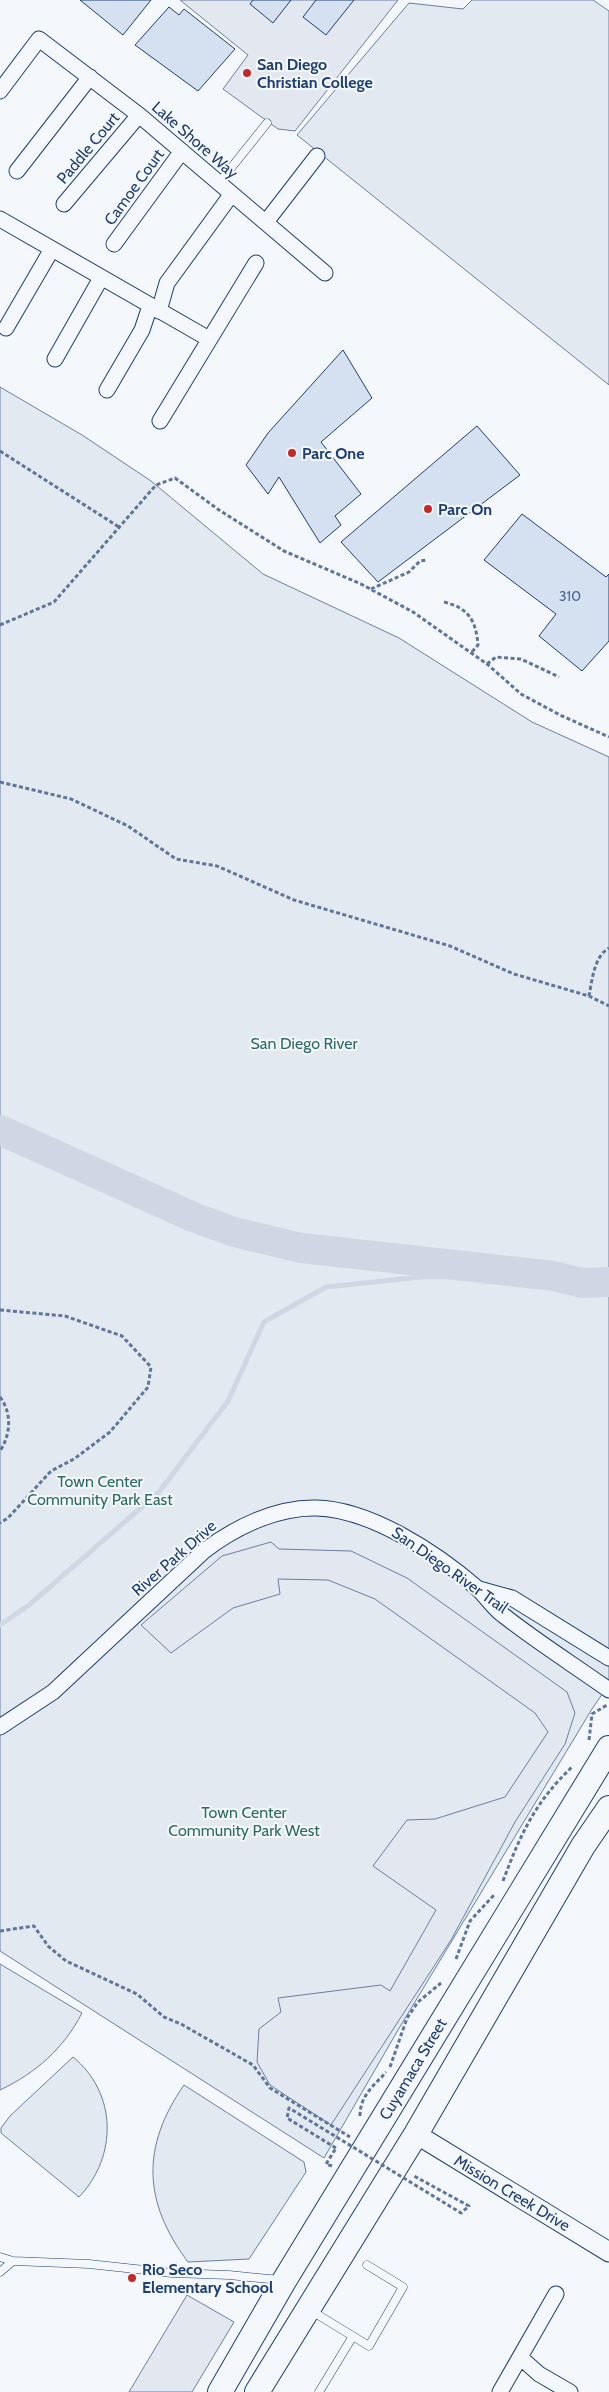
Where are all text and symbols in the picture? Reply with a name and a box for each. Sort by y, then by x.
place label: San Diego Christian College [257,55,373,92]
marker: San Diego Christian College [241,67,253,79]
street label: Lake Shore Way [148,98,242,182]
street label: Paddle Court [53,108,124,187]
street label: Camoe Court [100,145,168,229]
place label: Parc One [302,444,364,463]
marker: Parc One [286,447,298,459]
place label: Parc On [438,500,492,519]
marker: Parc On [422,503,434,515]
house number: 310 [559,587,581,605]
park label: San Diego River [251,1034,358,1053]
park label: Town Center Community Park East [27,1472,173,1509]
street label: River Park Drive [128,1516,220,1600]
street label: San Diego River Trail [388,1523,512,1617]
park label: Town Center Community Park West [168,1803,320,1840]
street label: Cuyamaca Street [375,2014,451,2123]
street label: Mission Creek Drive [451,2151,573,2235]
place label: Rio Seco Elementary School [142,2260,273,2297]
marker: Rio Seco Elementary School [126,2272,138,2284]

